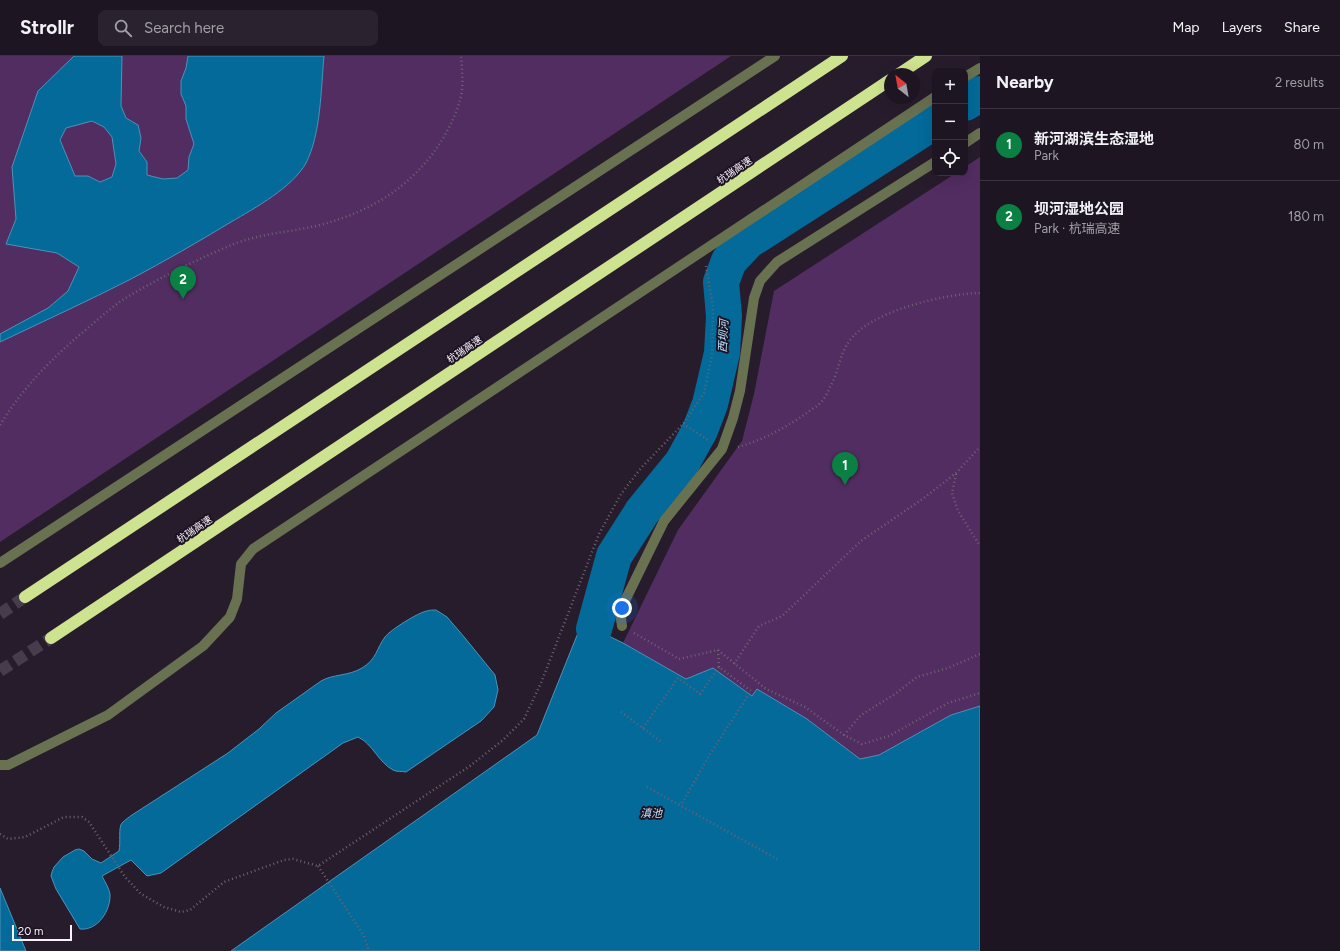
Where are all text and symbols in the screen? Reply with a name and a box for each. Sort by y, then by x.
search box [98,10,378,46]
text: Strollr [20,16,74,39]
icon: search [112,17,134,39]
text: Search here [144,19,224,37]
text: Map [1172,19,1200,36]
text: Layers [1222,19,1262,36]
text: Share [1284,19,1320,36]
north arrow [884,68,920,104]
map controls [932,68,968,176]
button: + [932,68,968,104]
text: Nearby [996,72,1054,92]
text: 2 results [1275,75,1324,90]
button: − [932,104,968,140]
text: 新河湖滨生态湿地 [1034,130,1154,148]
text: 1 [1006,137,1012,152]
text: 80 m [1293,137,1324,152]
button: locate [932,140,968,176]
text: Park [1034,148,1059,163]
street label: 杭瑞高速 [714,154,754,187]
text: 坝河湿地公园 [1034,200,1124,218]
text: 2 [1005,209,1013,224]
text: 180 m [1288,209,1324,224]
text: Park · 杭瑞高速 [1034,221,1120,236]
pin: 2 [170,266,196,299]
water label: 西坝河 [716,317,731,353]
street label: 杭瑞高速 [444,333,484,366]
pin: 1 [832,452,858,485]
street label: 杭瑞高速 [174,513,214,546]
your location [612,598,632,618]
water label: 滇池 [640,807,663,820]
scale bar [12,923,72,942]
text: 20 m [18,925,43,938]

